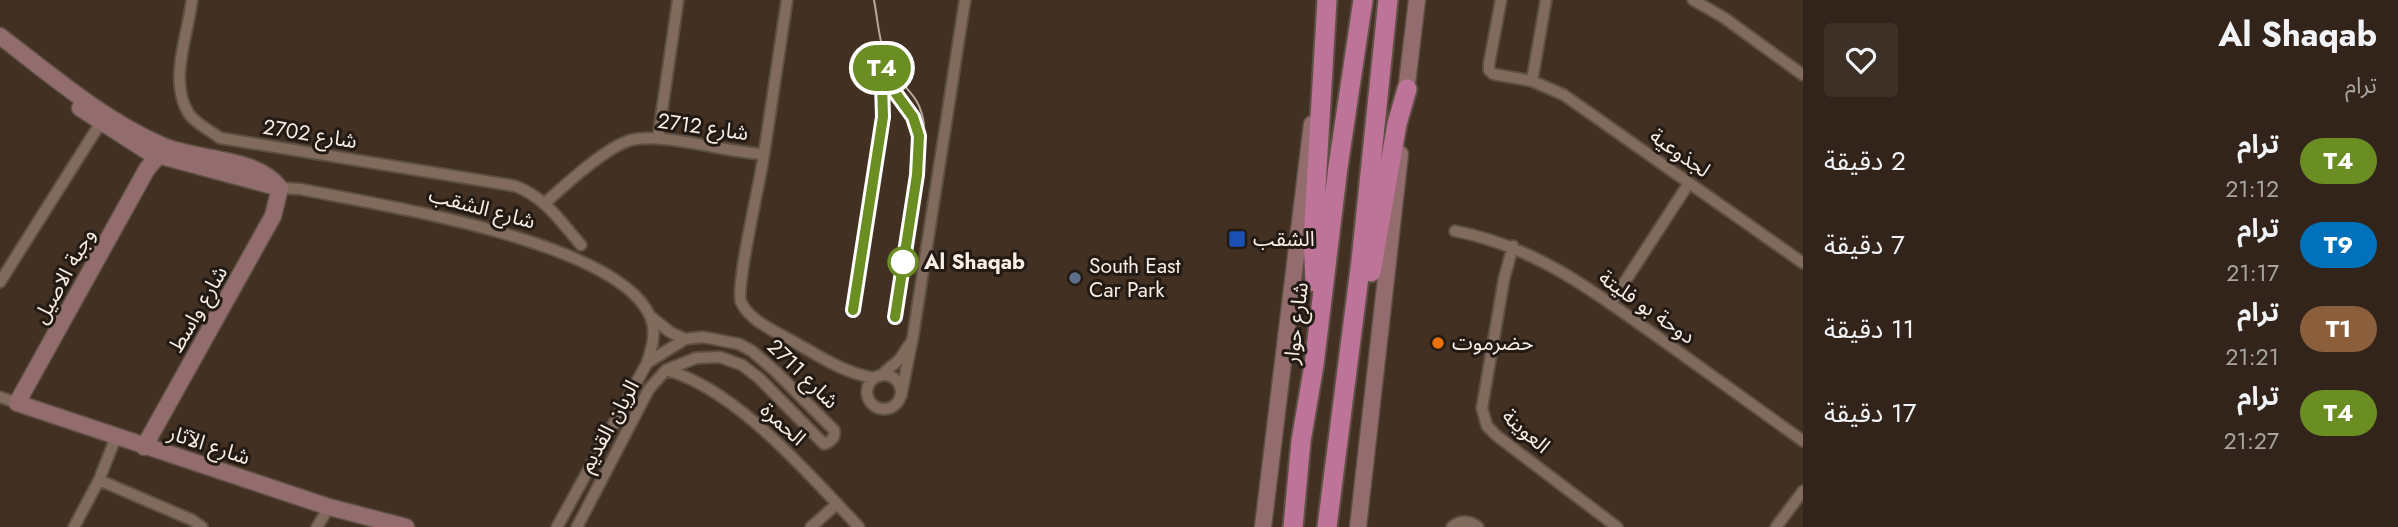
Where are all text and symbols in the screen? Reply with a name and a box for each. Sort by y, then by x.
text: Al Shaqab [2218,11,2377,58]
button: heart [1824,23,1898,97]
line badge: T4 [850,45,914,91]
text: T4 [867,50,897,85]
text: ترام [2345,68,2377,102]
street label: شارع 2712 [656,106,750,148]
street label: شارع 2702 [261,112,359,156]
street label: لجذوعية [1644,121,1716,185]
text: ترام [2237,125,2279,163]
text: 2 دقيقة [1824,142,1906,180]
text: T4 [2323,143,2354,178]
text: 21:12 [2225,172,2279,206]
street label: شارع الشقب [426,179,538,237]
text: ترام [2237,209,2279,247]
street label: وجبة الاصيل [25,223,103,329]
place label: الشقب [1253,224,1315,254]
text: 7 دقيقة [1824,226,1905,264]
text: T9 [2324,227,2353,262]
marker: الشقب [1227,229,1247,249]
marker: Al Shaqab [888,247,918,277]
place label: Al Shaqab [923,247,1025,277]
place label: South East Car Park [1089,251,1181,305]
text: 21:17 [2226,256,2279,290]
street label: شارع واسط [161,260,235,358]
street label: دوحة بو فليتة [1593,263,1701,351]
marker: South East Car Park [1067,270,1083,286]
street label: شارع حوار [1276,280,1316,367]
text: ترام [2237,293,2279,331]
text: 11 دقيقة [1824,310,1914,348]
text: T1 [2326,311,2351,346]
place label: حضرموت [1452,328,1534,358]
street label: شارع 2711 [761,332,845,416]
marker: حضرموت [1430,335,1446,351]
text: 21:21 [2225,340,2279,374]
street label: الريان القديم [571,374,647,478]
text: ترام [2237,377,2279,415]
text: 17 دقيقة [1824,394,1916,432]
street label: الحمرة [754,395,812,453]
text: T4 [2323,395,2354,430]
street label: العوينة [1495,402,1557,460]
street label: شارع الآثار [163,417,254,472]
text: 21:27 [2224,424,2279,458]

